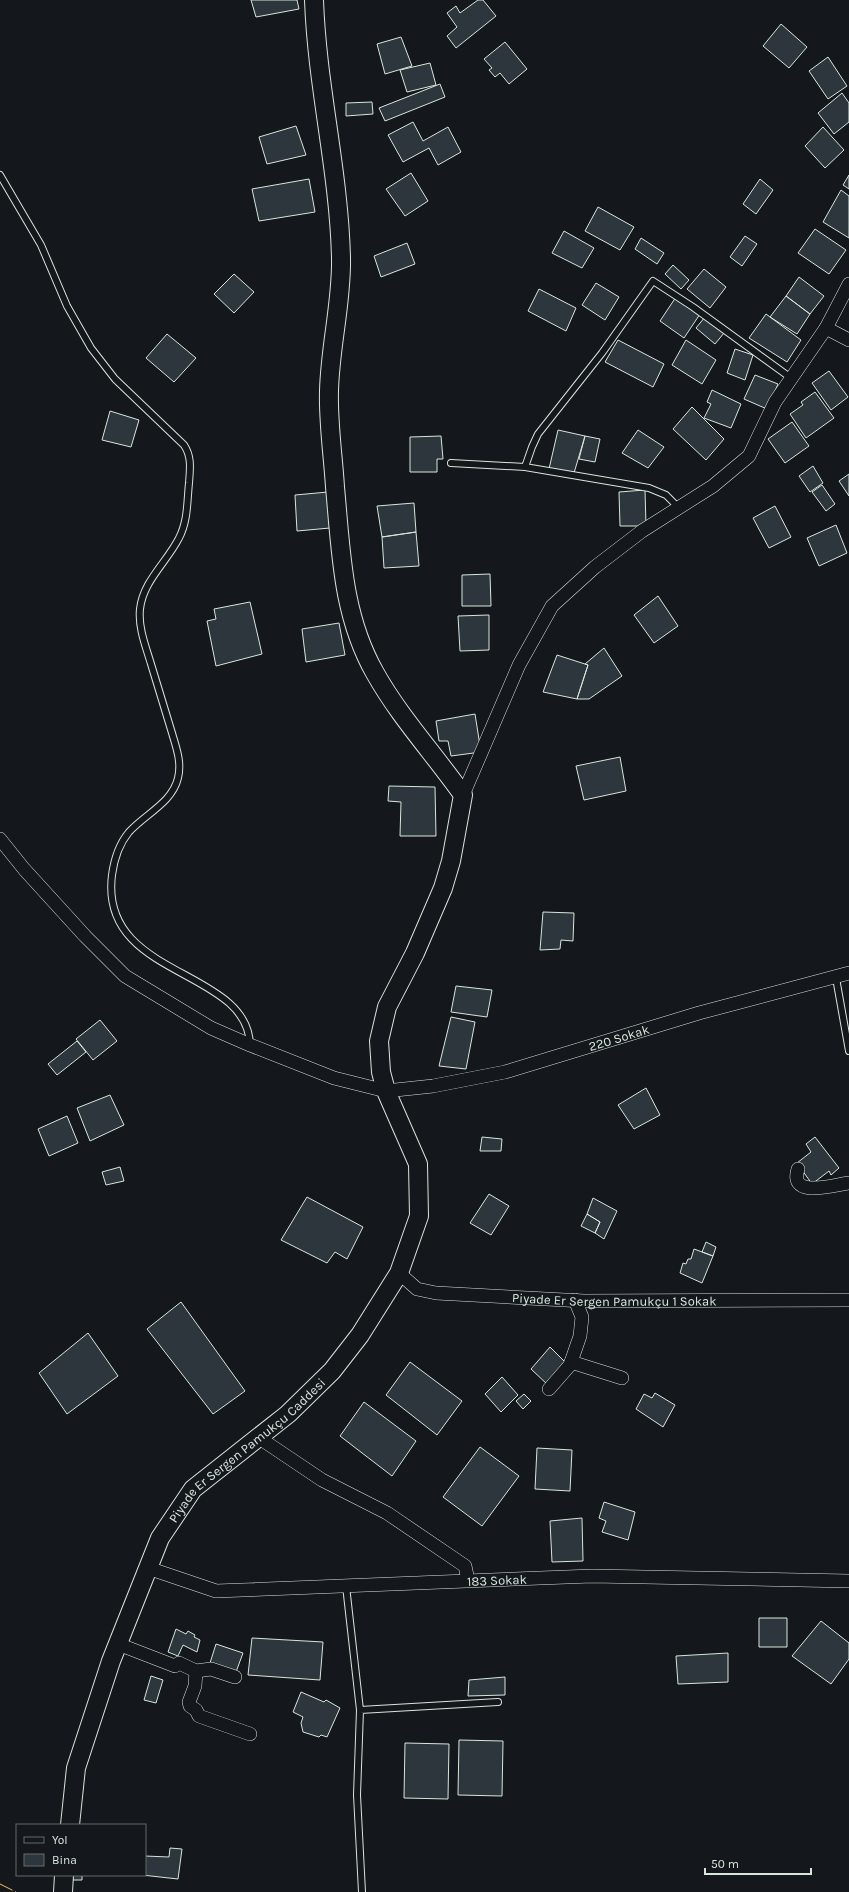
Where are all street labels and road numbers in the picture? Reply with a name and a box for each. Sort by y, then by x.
street label: 220 Sokak [587,1022,651,1054]
street label: Piyade Er Sergen Pamukçu 1 Sokak [512,1290,717,1309]
street label: Piyade Er Sergen Pamukçu Caddesi [166,1375,328,1525]
street label: 183 Sokak [467,1572,527,1589]

